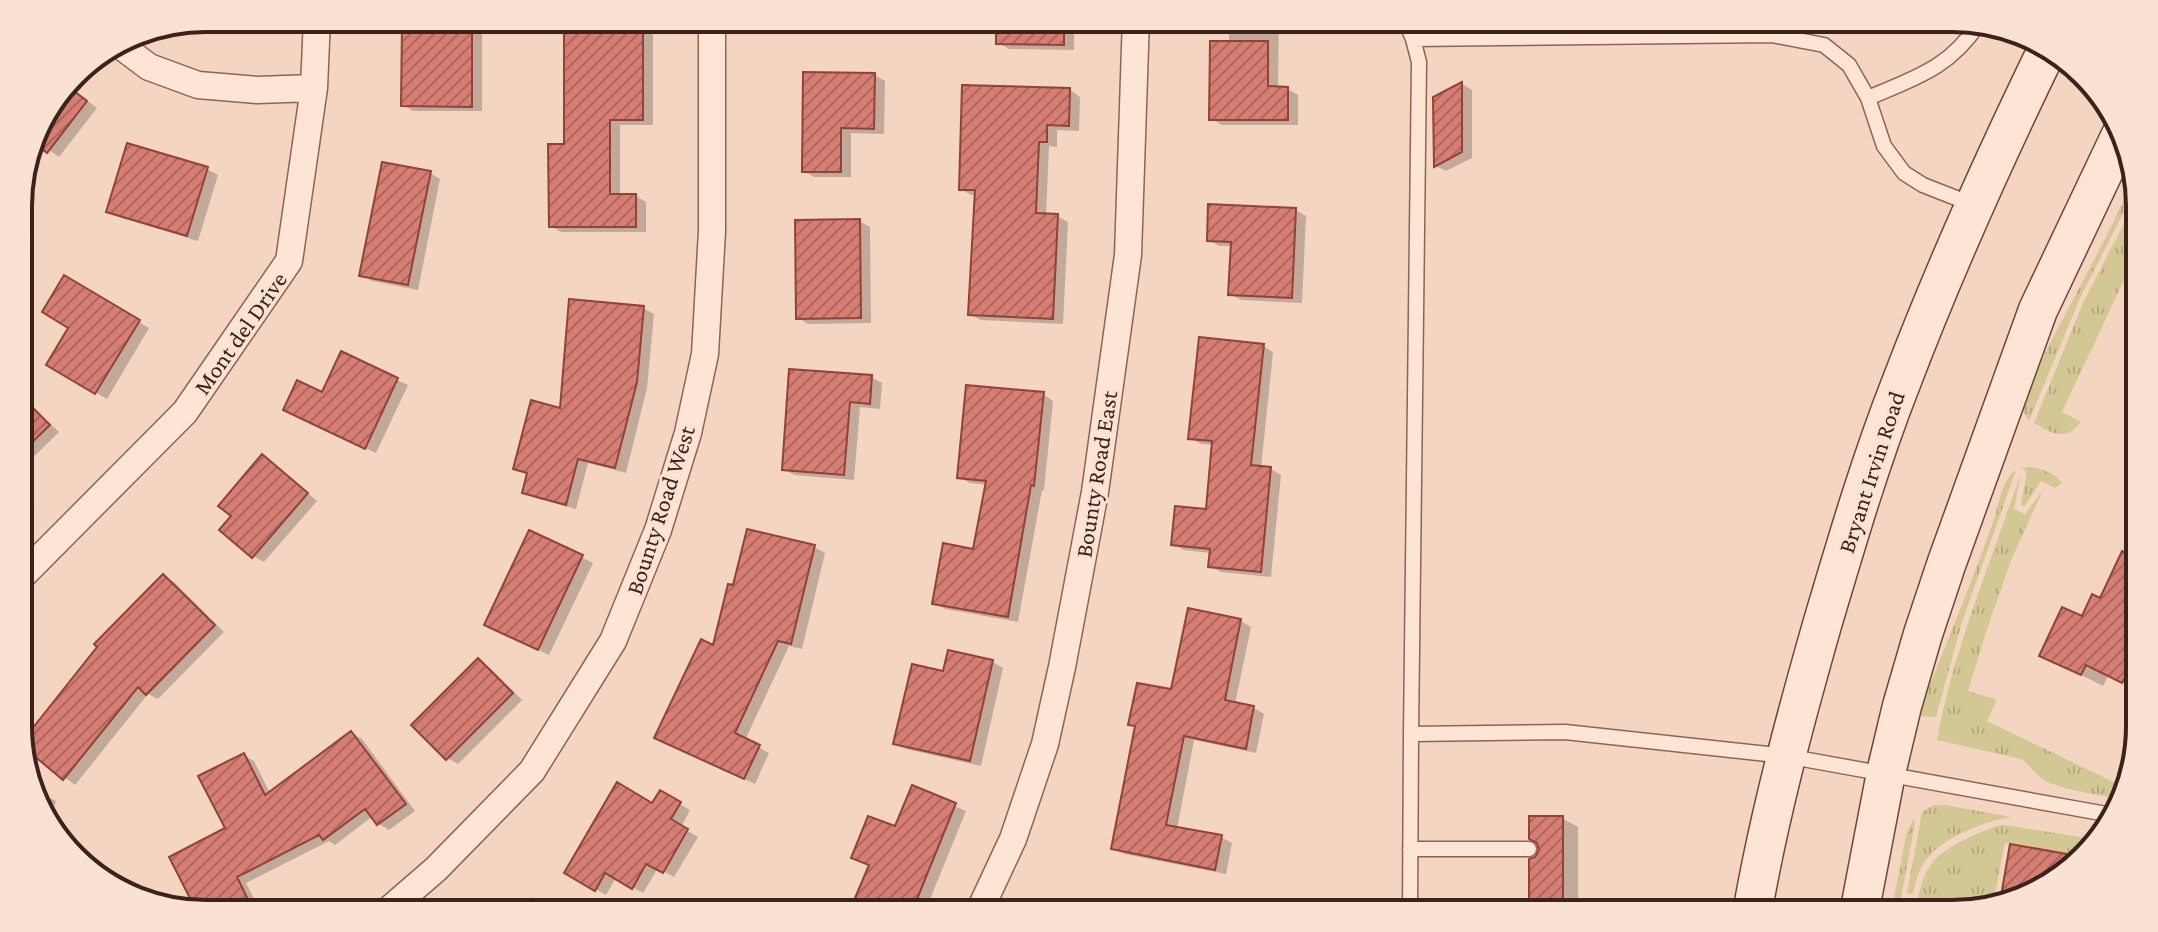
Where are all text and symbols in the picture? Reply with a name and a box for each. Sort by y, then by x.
street label: Mont del Drive [188,267,292,399]
street label: Bryant Irvin Road [1832,387,1910,556]
street label: Bounty Road East [1069,388,1123,559]
street label: Bounty Road West [620,421,700,598]

